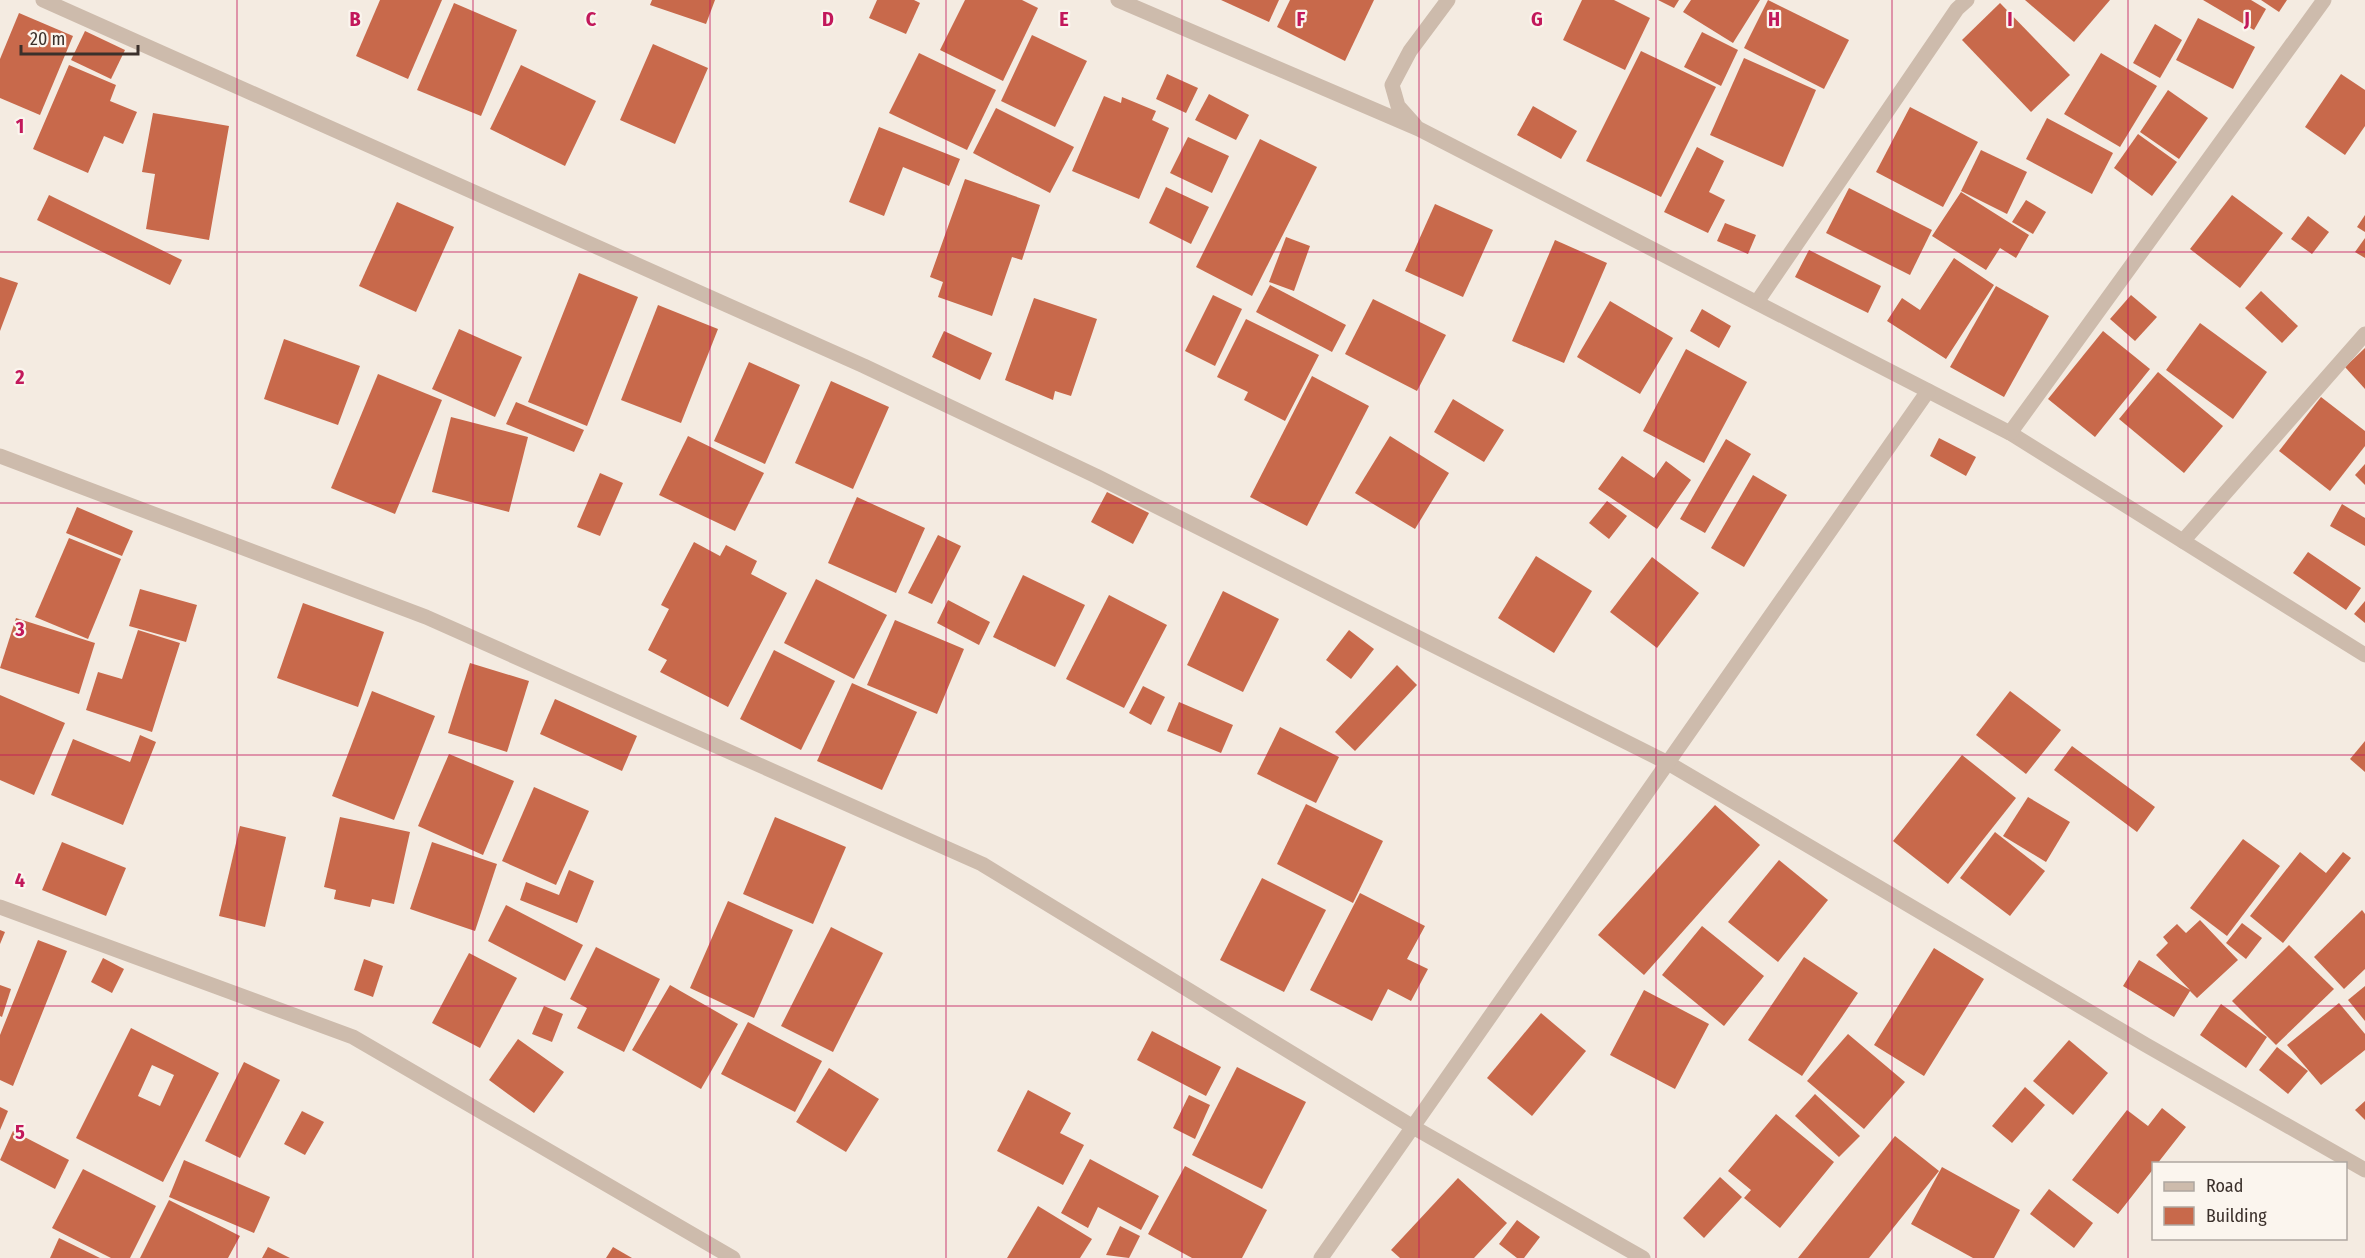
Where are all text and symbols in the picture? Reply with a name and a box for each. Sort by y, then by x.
text: B [349,7,361,31]
text: C [586,7,597,31]
text: D [822,7,834,31]
text: E [1059,7,1069,31]
text: F [1297,7,1306,31]
text: G [1531,7,1543,31]
text: H [1768,7,1780,31]
text: I [2007,7,2013,31]
text: J [2243,7,2250,31]
scale bar [21,18,138,56]
text: 20 m [30,28,65,50]
text: 1 [16,114,24,138]
text: 2 [14,365,25,389]
text: 3 [14,617,25,641]
text: 4 [15,868,25,892]
text: 5 [15,1120,25,1144]
legend [2152,1162,2347,1240]
text: Road [2206,1175,2243,1197]
text: Building [2206,1205,2267,1227]

